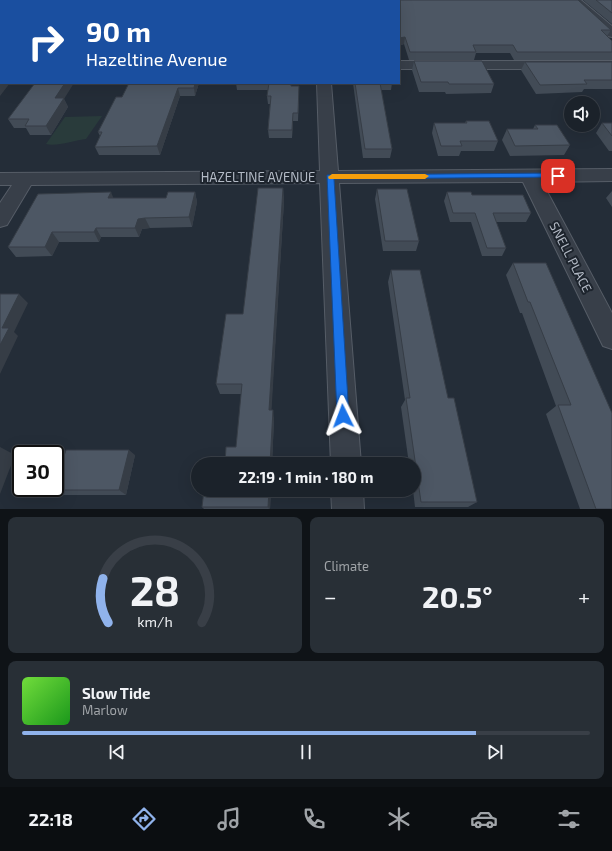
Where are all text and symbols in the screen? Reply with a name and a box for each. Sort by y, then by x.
text: 90 m [86,14,151,48]
icon: right [20,16,72,68]
text: Hazeltine Avenue [86,48,227,70]
map controls [564,96,600,132]
button: sound [564,96,600,132]
pin [541,159,575,193]
icon: arrive [547,165,569,187]
street label: HAZELTINE AVENUE [201,169,315,185]
street label: SNELL PLACE [546,219,596,295]
position arrow [322,395,364,437]
speed limit sign: 30 [12,445,64,497]
text: 22:19 · 1 min · 180 m [239,468,373,486]
text: Climate [324,558,369,574]
text: 28 [130,564,180,614]
text: 20.5° [422,578,493,614]
text: − [324,583,337,609]
text: + [578,583,590,609]
text: km/h [137,613,173,630]
text: Slow Tide [82,684,150,702]
text: Marlow [82,702,128,718]
icon: previous [106,741,128,763]
icon: pause [295,741,317,763]
icon: next [484,741,506,763]
icon: directions [130,805,158,833]
icon: music [215,805,243,833]
icon: phone [300,805,328,833]
icon: climate [385,805,413,833]
icon: car [470,805,498,833]
icon: filters [555,805,583,833]
text: 22:18 [29,808,73,830]

